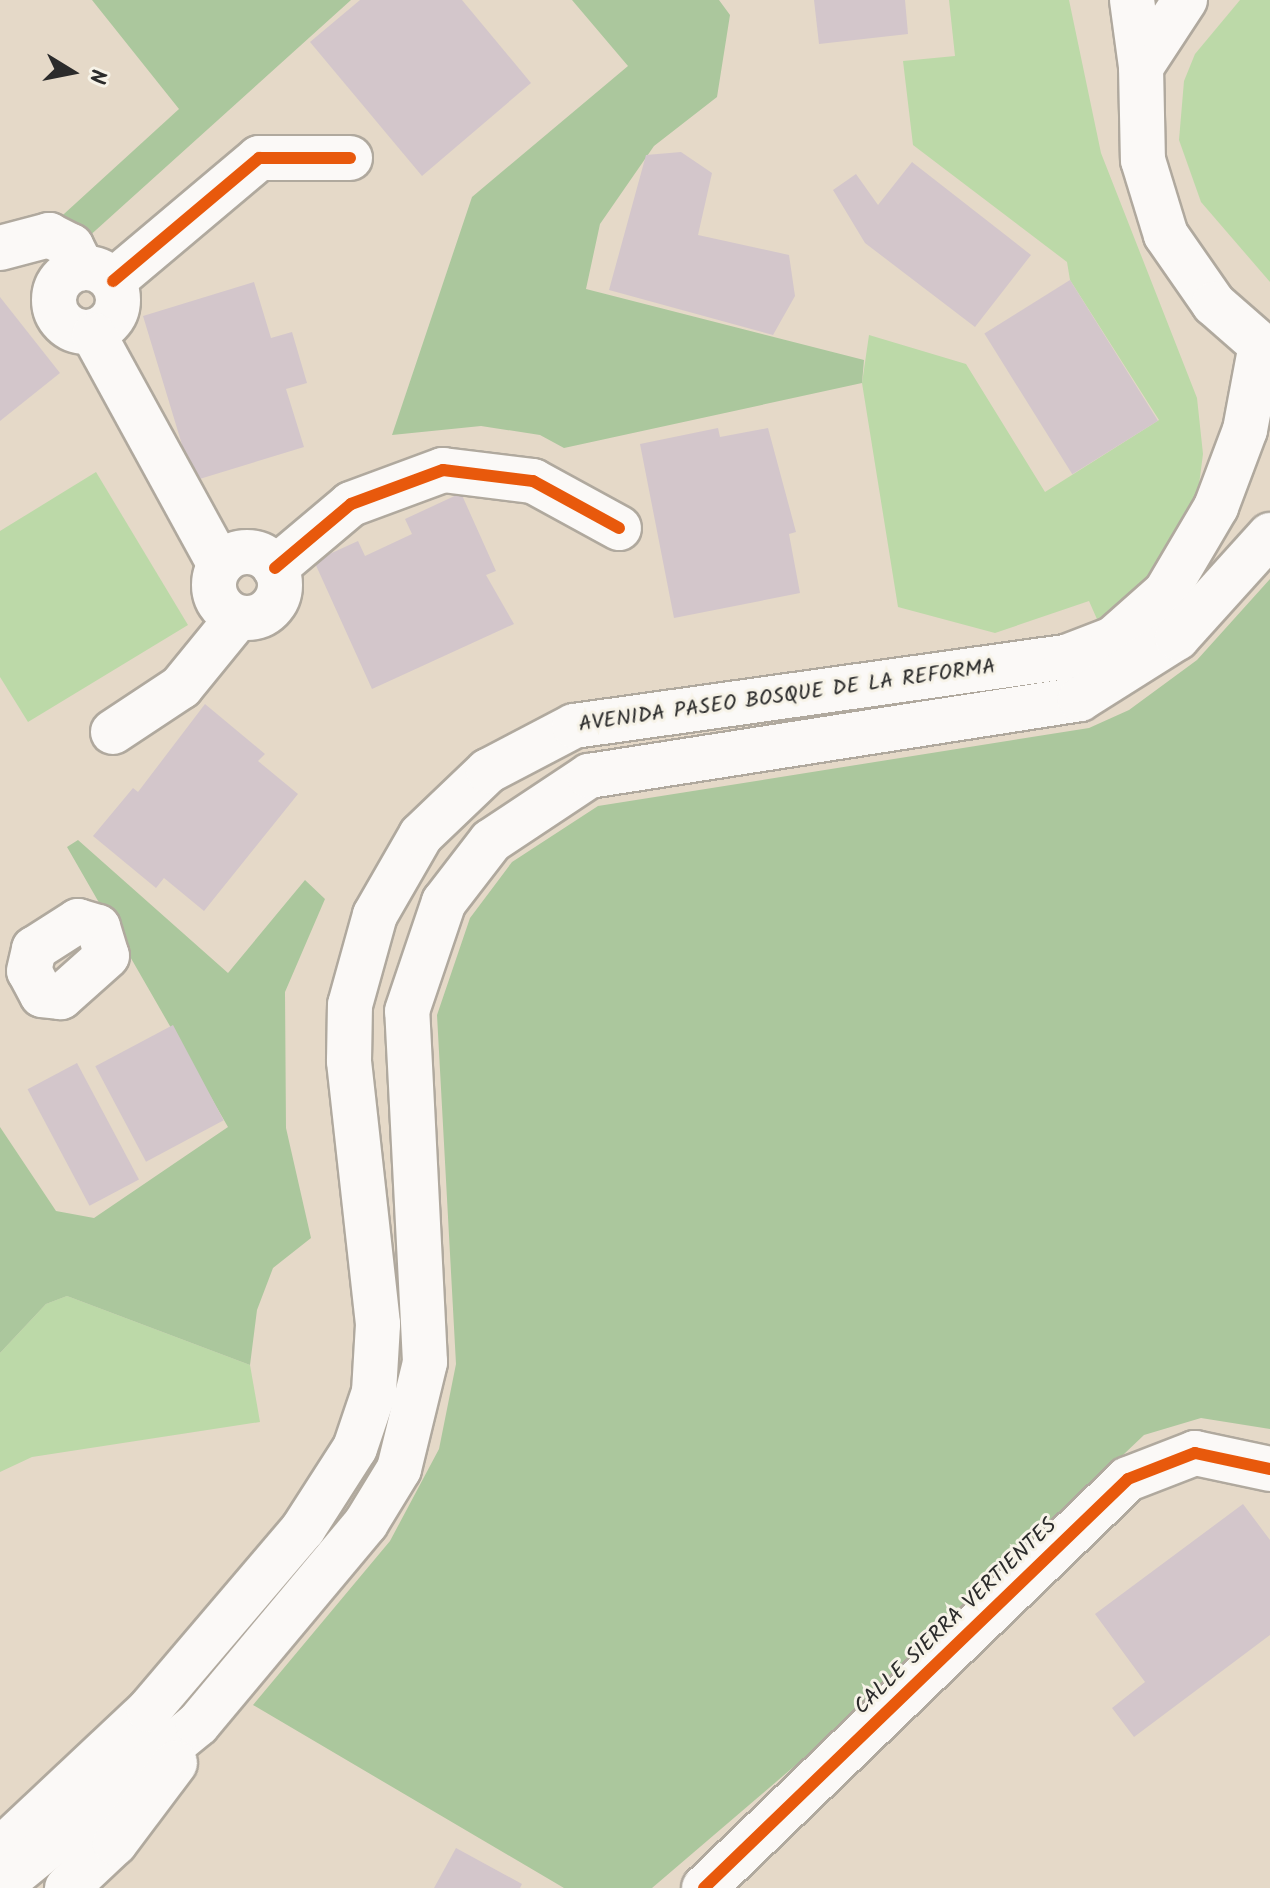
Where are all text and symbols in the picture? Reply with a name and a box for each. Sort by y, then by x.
north arrow [32,32,112,112]
text: N [78,66,115,86]
street label: AVENIDA PASEO BOSQUE DE LA REFORMA [577,654,997,738]
street label: CALLE SIERRA VERTIENTES [849,1513,1063,1721]

